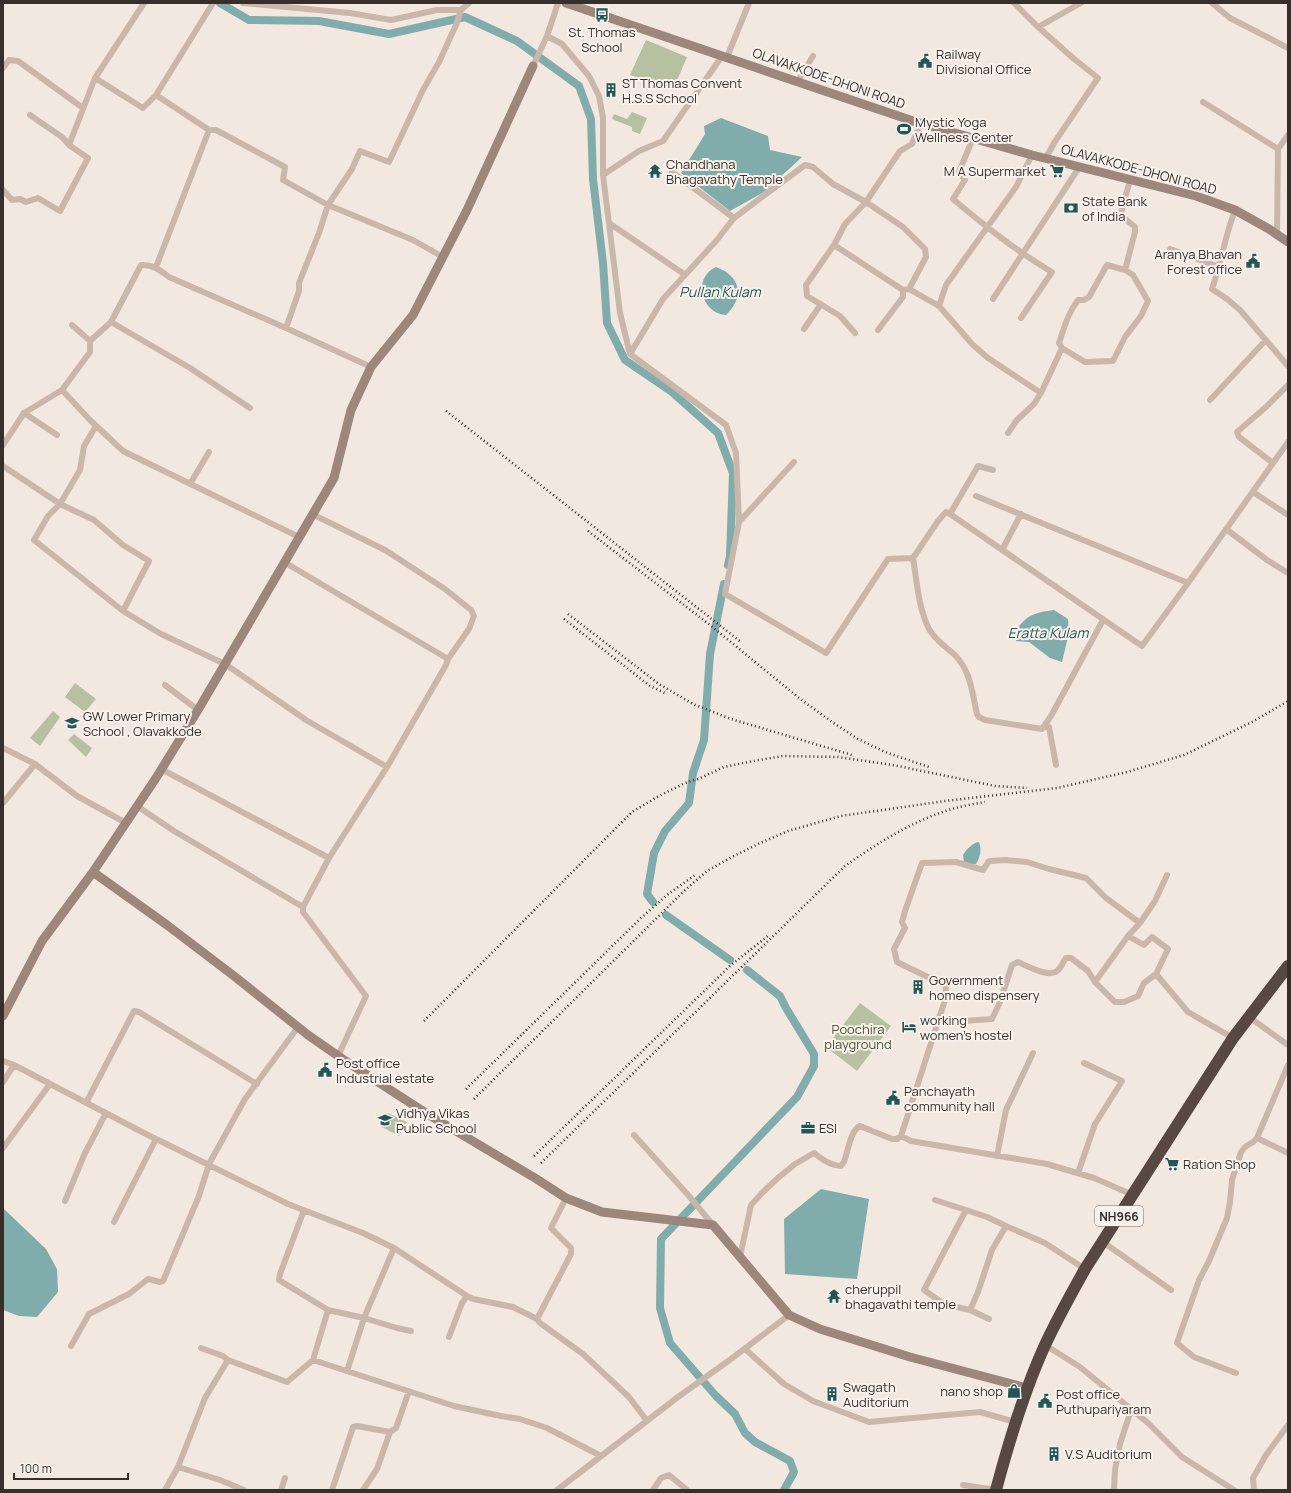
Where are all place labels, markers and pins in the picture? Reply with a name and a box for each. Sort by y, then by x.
bus stop icon: St. Thomas School [594,7,610,23]
place label: St. Thomas School [568,23,636,56]
place label: Railway Divisional Office [936,45,1032,78]
public building icon: Railway Divisional Office [917,53,933,69]
place label: ST Thomas Convent H.S.S School [622,74,742,107]
building icon: ST Thomas Convent H.S.S School [603,82,619,98]
place label: Mystic Yoga Wellness Center [915,113,1014,146]
sports icon: Mystic Yoga Wellness Center [896,121,912,137]
place label: Chandhana Bhagavathy Temple [666,155,783,188]
place label: M A Supermarket [944,162,1046,180]
temple icon: Chandhana Bhagavathy Temple [647,163,663,179]
supermarket icon: M A Supermarket [1049,163,1065,179]
place label: State Bank of India [1082,192,1148,225]
bank icon: State Bank of India [1063,200,1079,216]
place label: Aranya Bhavan Forest office [1154,245,1242,278]
public building icon: Aranya Bhavan Forest office [1245,253,1261,269]
place label: GW Lower Primary School , Olavakkode [83,707,202,740]
school or university icon: GW Lower Primary School , Olavakkode [64,715,80,731]
place label: Government homeo dispensery [929,971,1040,1004]
building icon: Government homeo dispensery [910,979,926,995]
place label: working women's hostel [920,1011,1012,1044]
hotel icon: working women's hostel [901,1019,917,1035]
place label: Post office Industrial estate [336,1054,435,1087]
public building icon: Post office Industrial estate [317,1062,333,1078]
place label: Panchayath community hall [904,1082,995,1115]
public building icon: Panchayath community hall [885,1090,901,1106]
place label: Vidhya Vikas Public School [396,1104,476,1137]
school or university icon: Vidhya Vikas Public School [377,1112,393,1128]
place label: ESI [819,1119,837,1137]
office icon: ESI [800,1120,816,1136]
place label: Ration Shop [1183,1155,1256,1173]
supermarket icon: Ration Shop [1164,1156,1180,1172]
place label: cheruppil bhagavathi temple [845,1280,956,1313]
temple icon: cheruppil bhagavathi temple [826,1288,842,1304]
place label: Swagath Auditorium [843,1378,909,1411]
place label: nano shop [940,1382,1003,1400]
shop icon: nano shop [1006,1383,1022,1399]
place label: Post office Puthupariyaram [1056,1385,1151,1418]
building icon: Swagath Auditorium [824,1386,840,1402]
public building icon: Post office Puthupariyaram [1037,1393,1053,1409]
place label: V.S Auditorium [1065,1445,1152,1463]
building icon: V.S Auditorium [1046,1446,1062,1462]

